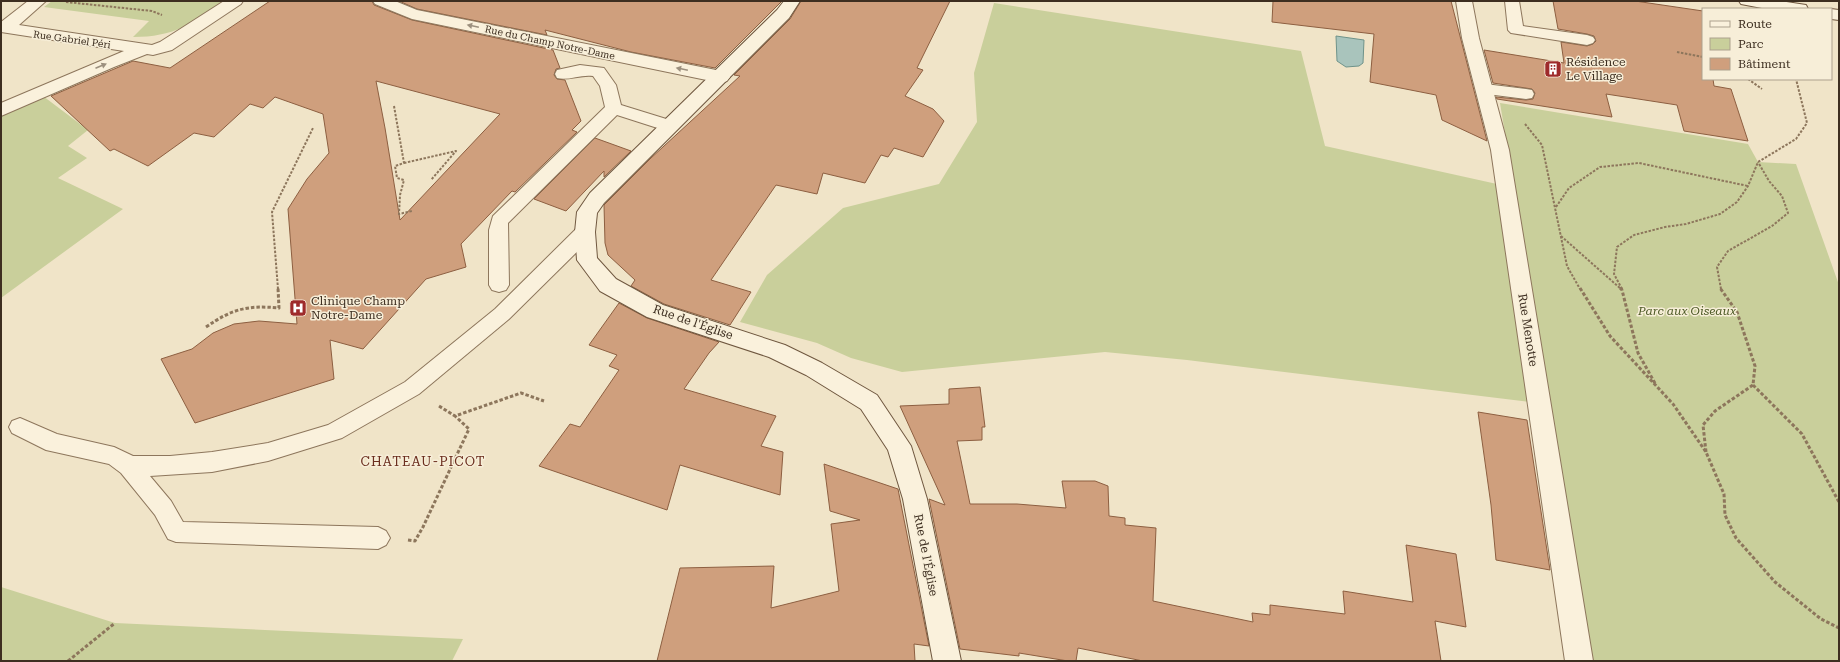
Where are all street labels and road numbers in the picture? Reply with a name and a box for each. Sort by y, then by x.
street label: Rue du Champ Notre-Dame [484,23,617,62]
street label: Rue Gabriel Péri [32,29,111,50]
street label: Rue Menotte [1515,292,1541,368]
street label: Rue de l'Église [651,302,735,342]
street label: Rue de l'Église [911,513,941,598]

